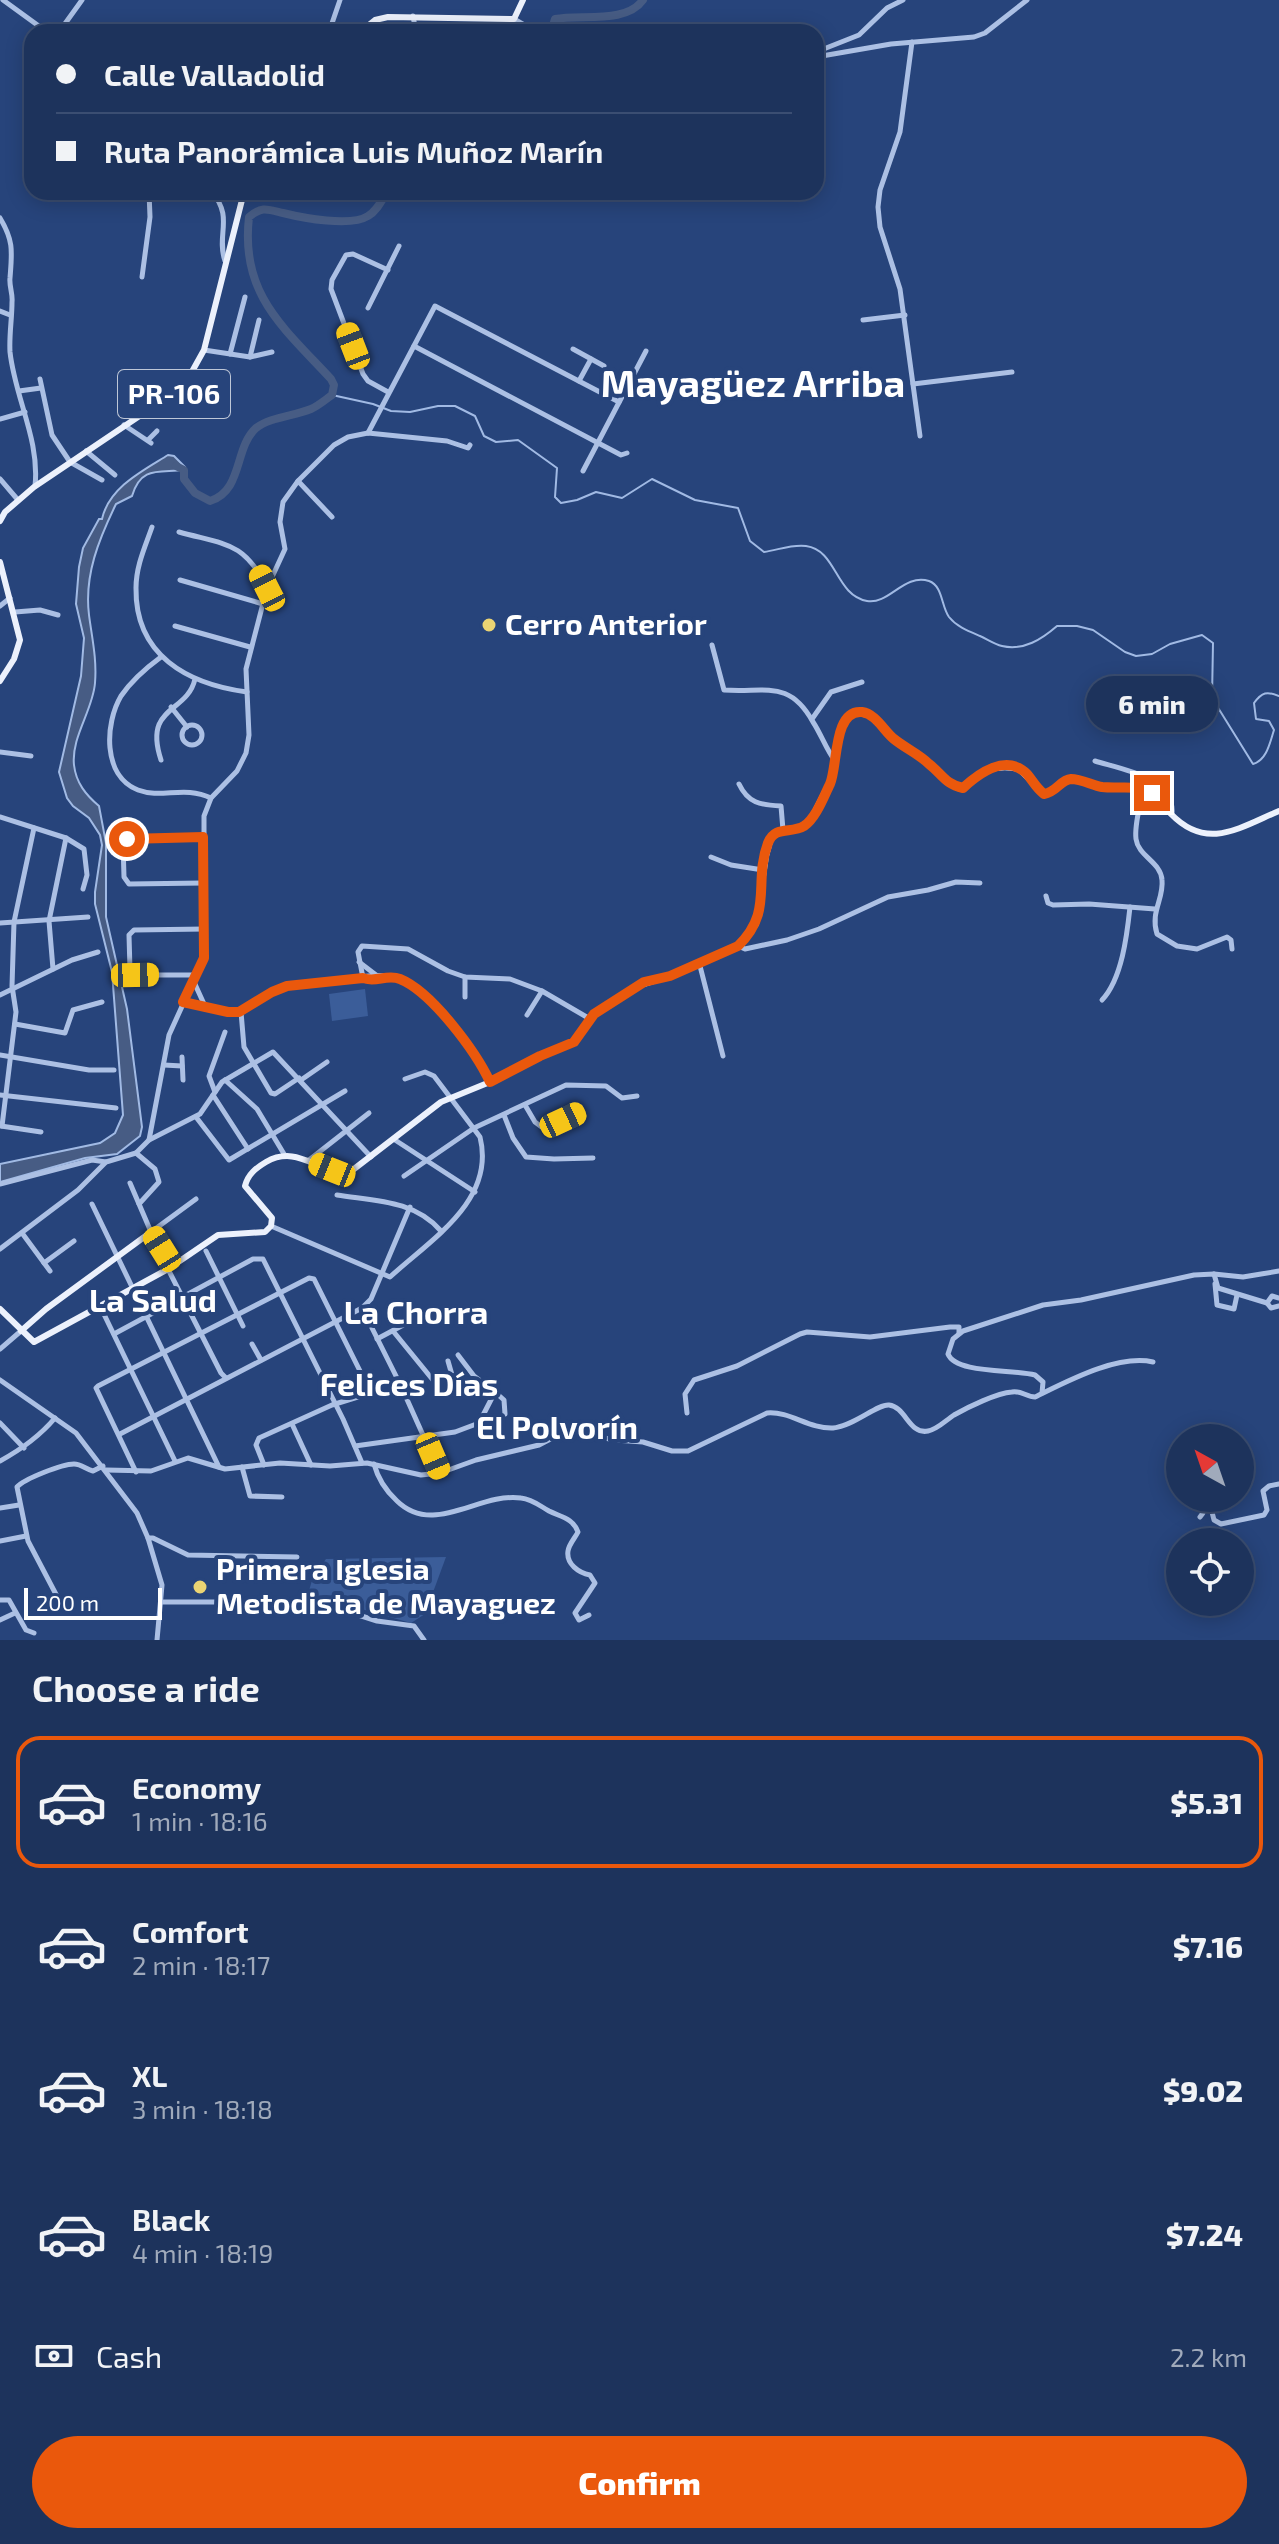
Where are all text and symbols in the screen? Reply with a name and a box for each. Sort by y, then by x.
text: Calle Valladolid [104,56,325,92]
text: Ruta Panorámica Luis Muñoz Marín [104,133,603,169]
car [333,319,373,373]
district label: Mayagüez Arriba [601,359,905,405]
road number: PR-106 [118,370,230,418]
car [245,561,289,615]
place label: Cerro Anterior [505,605,707,641]
marker: Cerro Anterior [480,616,498,634]
callout: 6 min [1086,677,1218,733]
text: 6 min [1118,688,1186,719]
route end [1134,775,1170,811]
route start [109,821,145,857]
car [111,963,159,987]
car [536,1099,590,1141]
car [305,1150,359,1190]
car [139,1222,185,1276]
district label: La Salud [89,1280,217,1318]
district label: La Chorra [344,1292,488,1330]
district label: Felices Días [320,1364,498,1402]
district label: El Polvorín [476,1407,638,1445]
north arrow [1166,1424,1254,1512]
map controls [1166,1424,1254,1616]
car [413,1429,453,1483]
button: locate [1166,1528,1254,1616]
place label: Primera Iglesia Metodista de Mayaguez [216,1550,556,1621]
marker: Primera Iglesia Metodista de Mayaguez [191,1578,209,1596]
scale bar [24,1584,162,1620]
text: 200 m [36,1589,99,1615]
text: Choose a ride [32,1666,260,1709]
icon: car [36,1766,108,1838]
text: Economy [132,1769,261,1805]
text: $5.31 [1170,1784,1243,1820]
text: 1 min · 18:16 [132,1805,268,1836]
icon: car [36,1910,108,1982]
text: Comfort [132,1913,249,1949]
text: $7.16 [1173,1928,1243,1964]
text: 2 min · 18:17 [132,1949,270,1980]
icon: car [36,2054,108,2126]
text: XL [132,2057,167,2093]
text: $9.02 [1163,2072,1243,2108]
text: 3 min · 18:18 [132,2093,273,2124]
icon: car [36,2198,108,2270]
text: Black [132,2201,210,2237]
text: $7.24 [1166,2216,1243,2252]
text: 4 min · 18:19 [132,2237,273,2268]
icon: cash [32,2334,76,2378]
text: Cash [96,2338,162,2374]
text: 2.2 km [1170,2341,1247,2372]
button: Confirm [32,2436,1247,2528]

